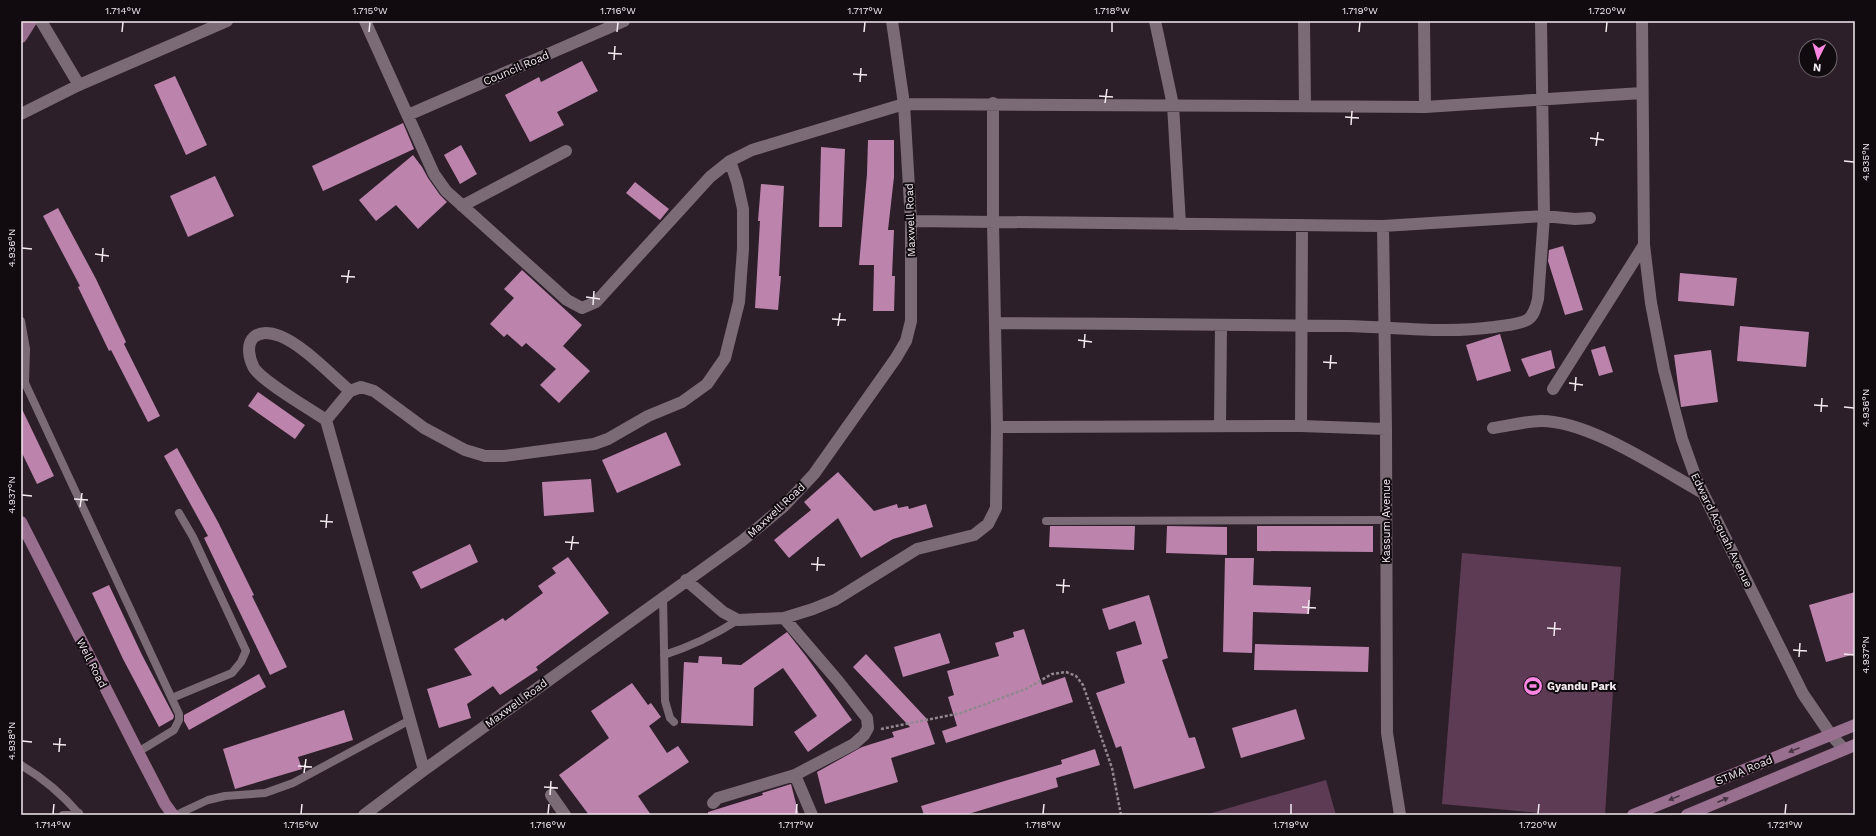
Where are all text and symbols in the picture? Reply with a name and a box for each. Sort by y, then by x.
text: 1.714°W [105,5,141,16]
text: 1.715°W [352,5,388,16]
text: 1.716°W [600,5,636,16]
text: 1.717°W [847,5,883,16]
text: 1.718°W [1094,5,1130,16]
text: 1.719°W [1342,5,1378,16]
text: 1.720°W [1588,5,1626,16]
north arrow [1798,38,1838,78]
street label: Council Road [481,49,551,88]
text: N [1813,61,1822,74]
text: 4.935°N [1860,143,1871,181]
street label: Maxwell Road [903,183,918,257]
text: 4.936°N [6,229,17,267]
text: 4.936°N [1860,389,1871,427]
street label: Edward Acquah Avenue [1688,471,1755,590]
text: 4.937°N [6,476,17,514]
street label: Kassum Avenue [1380,479,1393,563]
street label: Maxwell Road [745,480,808,540]
street label: Well Road [74,636,109,690]
text: 4.937°N [1860,636,1871,674]
sports icon: Gyandu Park [1522,675,1544,697]
street label: Maxwell Road [483,676,550,730]
place label: Gyandu Park [1547,680,1616,693]
text: 4.938°N [6,722,17,760]
one-way arrow [1788,747,1800,753]
street label: STMA Road [1714,753,1775,788]
one-way arrow [1667,796,1679,802]
one-way arrow [1718,797,1729,803]
text: 1.714°W [35,819,71,830]
text: 1.715°W [283,819,319,830]
text: 1.716°W [530,819,566,830]
text: 1.717°W [778,819,814,830]
text: 1.718°W [1025,819,1061,830]
text: 1.719°W [1273,819,1309,830]
text: 1.720°W [1519,819,1557,830]
text: 1.721°W [1767,819,1803,830]

